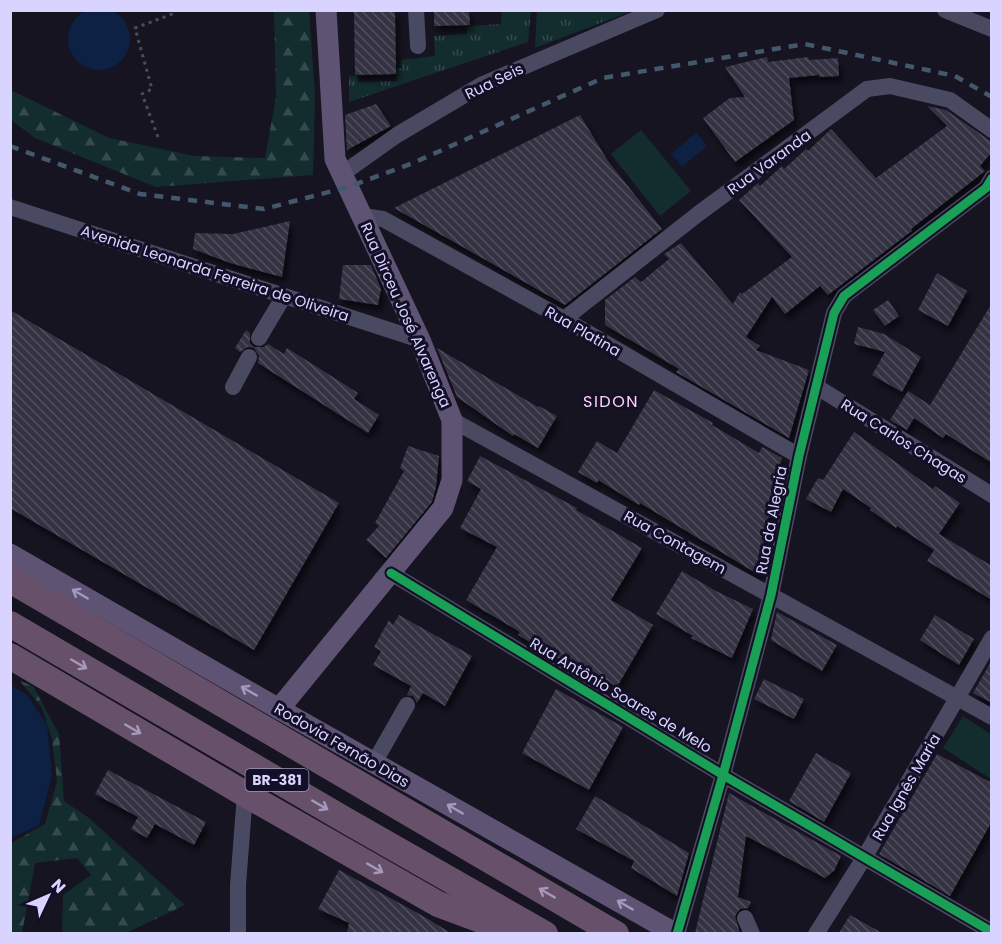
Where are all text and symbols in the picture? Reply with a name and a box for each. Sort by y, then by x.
street label: Rua Seis [461,58,527,104]
street label: Rua Varanda [723,124,815,200]
street label: Rua Dirceu José Alvarenga [356,219,456,411]
street label: Avenida Leonarda Ferreira de Oliveira [78,220,352,326]
street label: Rua Platina [541,301,625,361]
district label: SIDON [583,390,639,413]
street label: Rua Carlos Chagas [837,394,971,488]
street label: Rua da Alegria [750,464,792,576]
street label: Rua Contagem [620,505,730,579]
one-way arrow [72,588,89,600]
street label: Rua Antônio Soares de Melo [526,632,716,758]
one-way arrow [70,658,87,670]
one-way arrow [241,685,258,697]
street label: Rodovia Fernão Dias [271,698,414,792]
one-way arrow [124,723,141,735]
street label: Rua Ignês Maria [867,730,945,844]
road number: BR-381 [246,769,308,791]
one-way arrow [311,799,328,811]
one-way arrow [447,802,464,814]
one-way arrow [366,862,383,874]
north arrow [18,866,78,926]
text: N [46,874,71,898]
one-way arrow [539,887,556,899]
one-way arrow [617,899,634,911]

